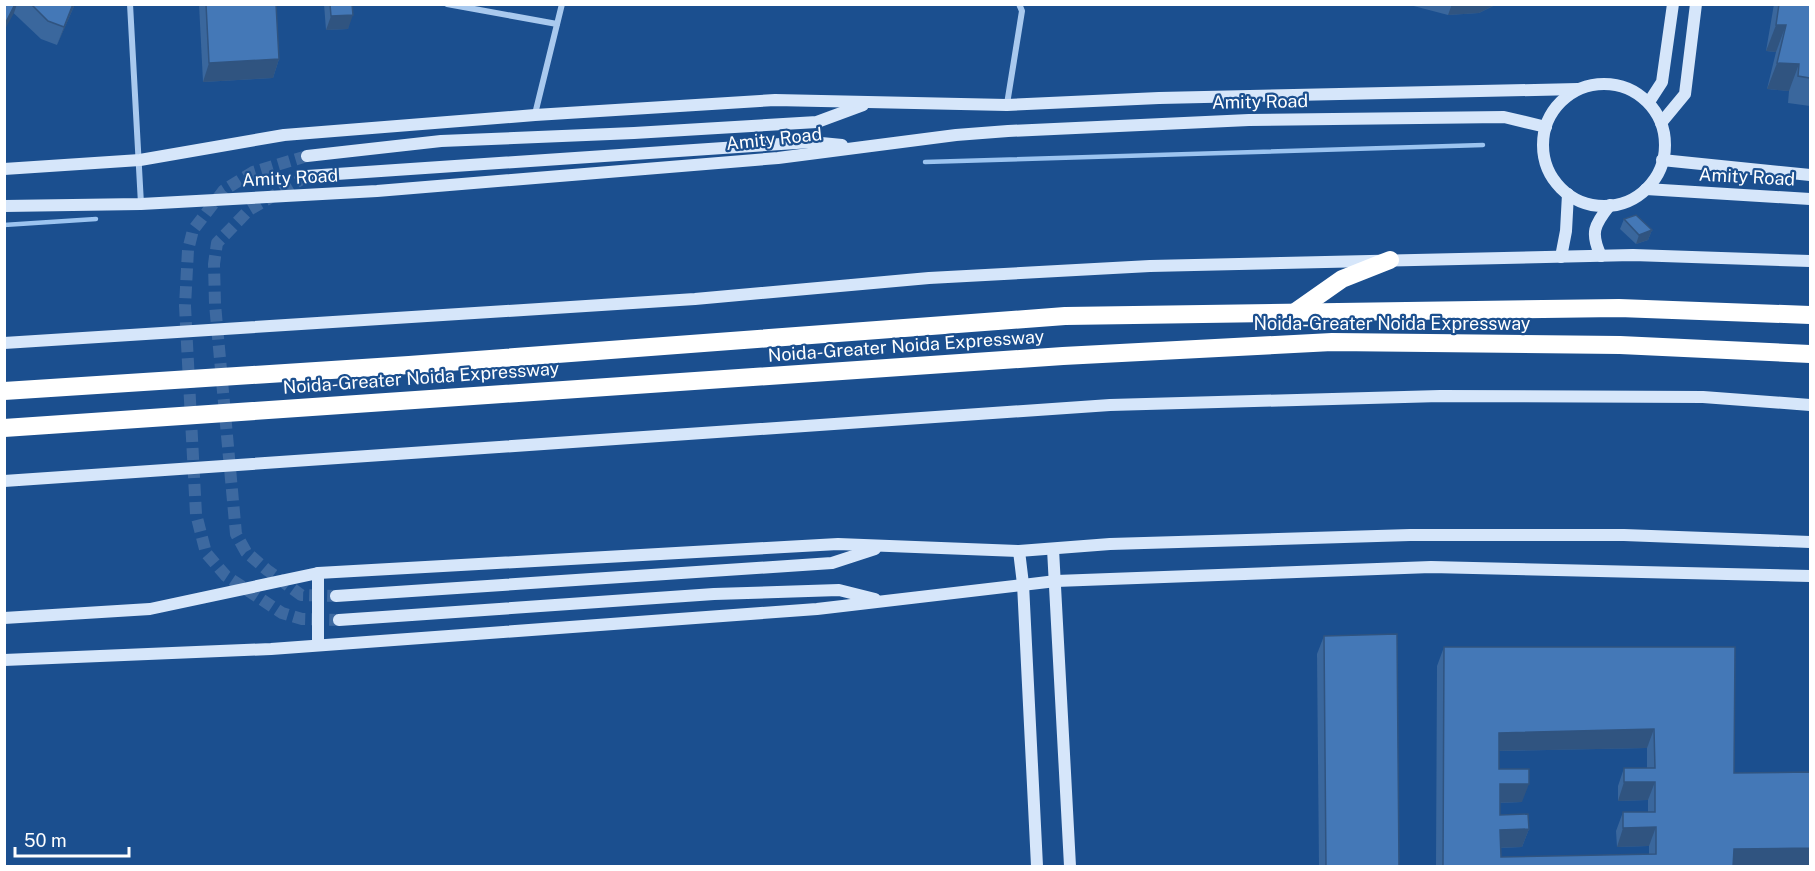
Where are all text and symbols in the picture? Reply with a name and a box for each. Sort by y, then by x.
street label: Amity Road [1212,90,1308,113]
street label: Amity Road [725,123,823,154]
street label: Amity Road [1698,163,1796,190]
street label: Amity Road [241,164,339,191]
street label: Noida-Greater Noida Expressway [1254,313,1531,334]
street label: Noida-Greater Noida Expressway [767,325,1045,366]
street label: Noida-Greater Noida Expressway [282,357,560,398]
scale bar [15,820,129,858]
text: 50 m [24,830,67,851]

